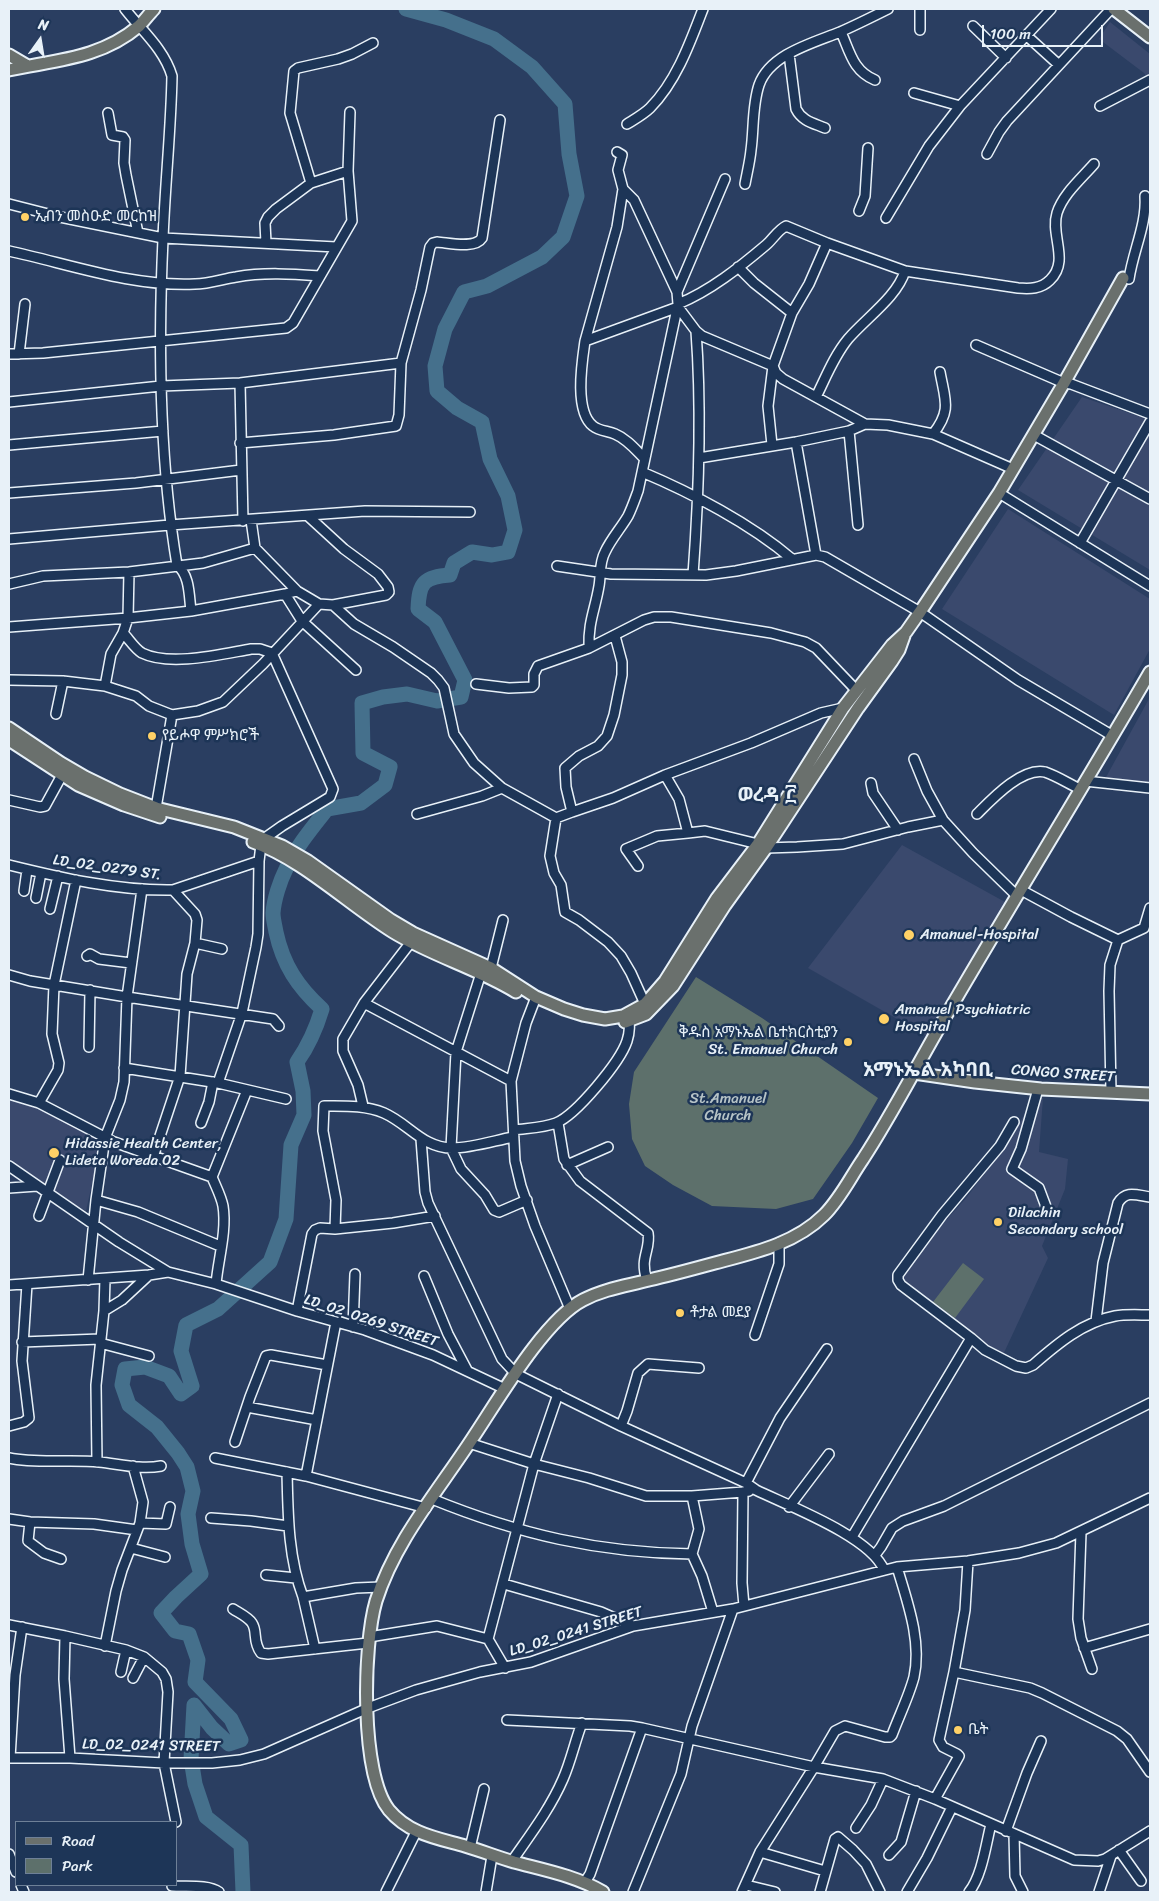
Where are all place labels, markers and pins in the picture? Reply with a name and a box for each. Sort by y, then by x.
place label: ኢብን መስዑድ መርከዝ [35,208,157,226]
marker: ኢብን መስዑድ መርከዝ [19,211,31,223]
place label: የይሖዋ ምሥክሮች [162,727,259,745]
marker: የይሖዋ ምሥክሮች [146,730,158,742]
place label: Amanuel-Hospital [920,926,1039,944]
marker: Amanuel-Hospital [902,928,916,942]
place label: Amanuel Psychiatric Hospital [895,1001,1031,1036]
marker: Amanuel Psychiatric Hospital [877,1012,891,1026]
place label: ቅዱስ አማኑኤል ቤተክርስቲያን St. Emanuel Church [679,1024,838,1059]
marker: ቅዱስ አማኑኤል ቤተክርስቲያን St. Emanuel Church [842,1036,854,1048]
place label: Hidassie Health Center, Lideta Woreda 02 [65,1135,222,1170]
marker: Hidassie Health Center, Lideta Woreda 02 [47,1146,61,1160]
place label: Dilachin Secondary school [1008,1204,1123,1239]
marker: Dilachin Secondary school [992,1216,1004,1228]
place label: ቶታል መደያ [690,1304,751,1322]
marker: ቶታል መደያ [674,1307,686,1319]
place label: ቤት [968,1721,989,1739]
marker: ቤት [952,1724,964,1736]

